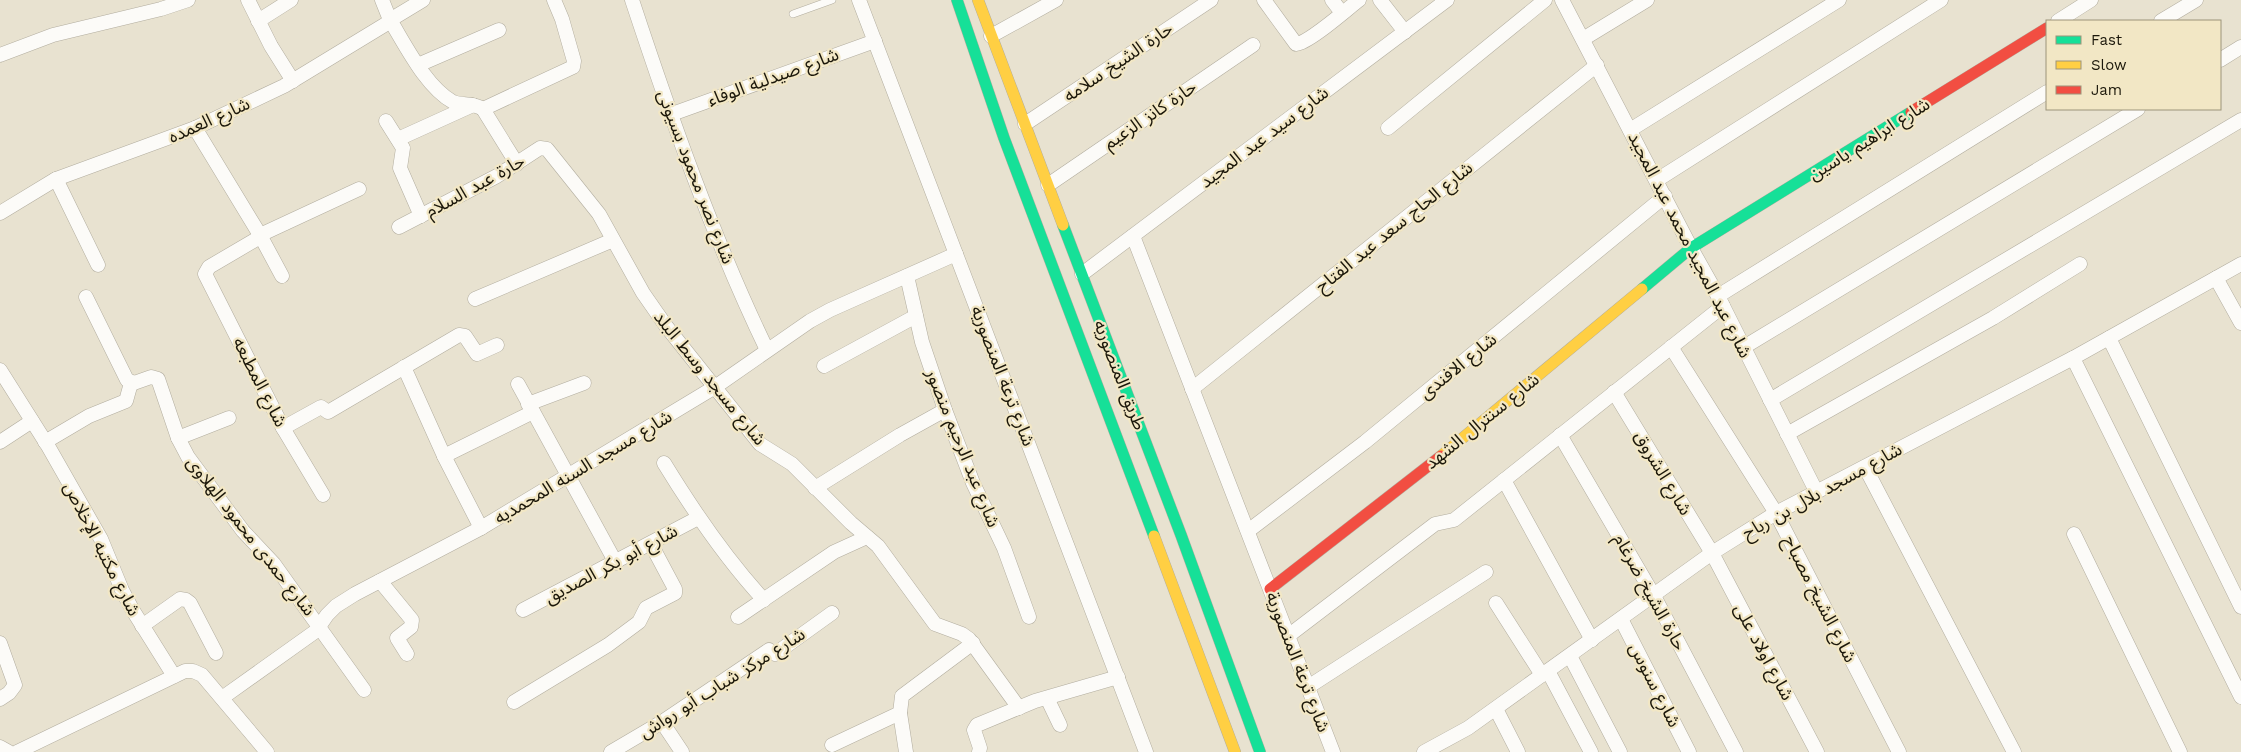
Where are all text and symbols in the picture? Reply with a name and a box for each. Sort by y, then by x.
street label: حارة الشيخ سلامه [1059,17,1178,108]
legend [2046,20,2221,110]
text: Fast [2091,31,2123,49]
street label: شارع صيدلية الوفاء [704,43,843,114]
text: Slow [2091,56,2127,74]
street label: حارة كانز الزعيم [1099,76,1202,156]
street label: شارع سيد عبد المجيد [1195,81,1335,195]
text: Jam [2091,81,2122,99]
street label: شارع نصر محمود بسيونى [650,87,739,268]
street label: شارع العمده [165,92,254,150]
street label: شارع ابراهيم ياسين [1804,93,1935,188]
street label: شارع عبد المجيد محمد عبد المجيد [1621,128,1757,363]
street label: حارة عبد السلام [422,150,530,225]
street label: شارع الحاج سعد عبد الفتاح [1311,157,1479,300]
street label: شارع ترعة المنصورية [963,303,1040,450]
street label: شارع مسجد وسط البلد [647,306,771,452]
street label: طريق المنصوريه [1089,317,1151,433]
street label: شارع الافندى [1415,328,1503,406]
street label: شارع المطبعه [225,333,292,432]
street label: شارع عبد الرحيم منصور [918,365,1005,532]
street label: شارع سنترال الشهد [1420,368,1546,476]
street label: شارع مسجد السنه المحمديه [490,405,677,531]
street label: شارع الشروق [1627,427,1697,521]
street label: شارع مسجد بلال بن رباح [1738,438,1907,547]
street label: شارع حمدى محمود الهلاوى [179,452,320,622]
street label: شارع مكتبه الإخلاص [56,478,145,621]
street label: شارع أبو بكر الصديق [540,519,683,611]
street label: حارة الشيخ ضرغام [1606,530,1691,656]
street label: شارع الشيخ مصباح [1776,532,1861,667]
street label: شارع ترعة المنصورية [1258,589,1335,736]
street label: شارع اولاد على [1727,600,1799,706]
street label: شارع مركز شباب أبو رواش [635,623,811,746]
street label: شارع سنوس [1622,639,1686,732]

